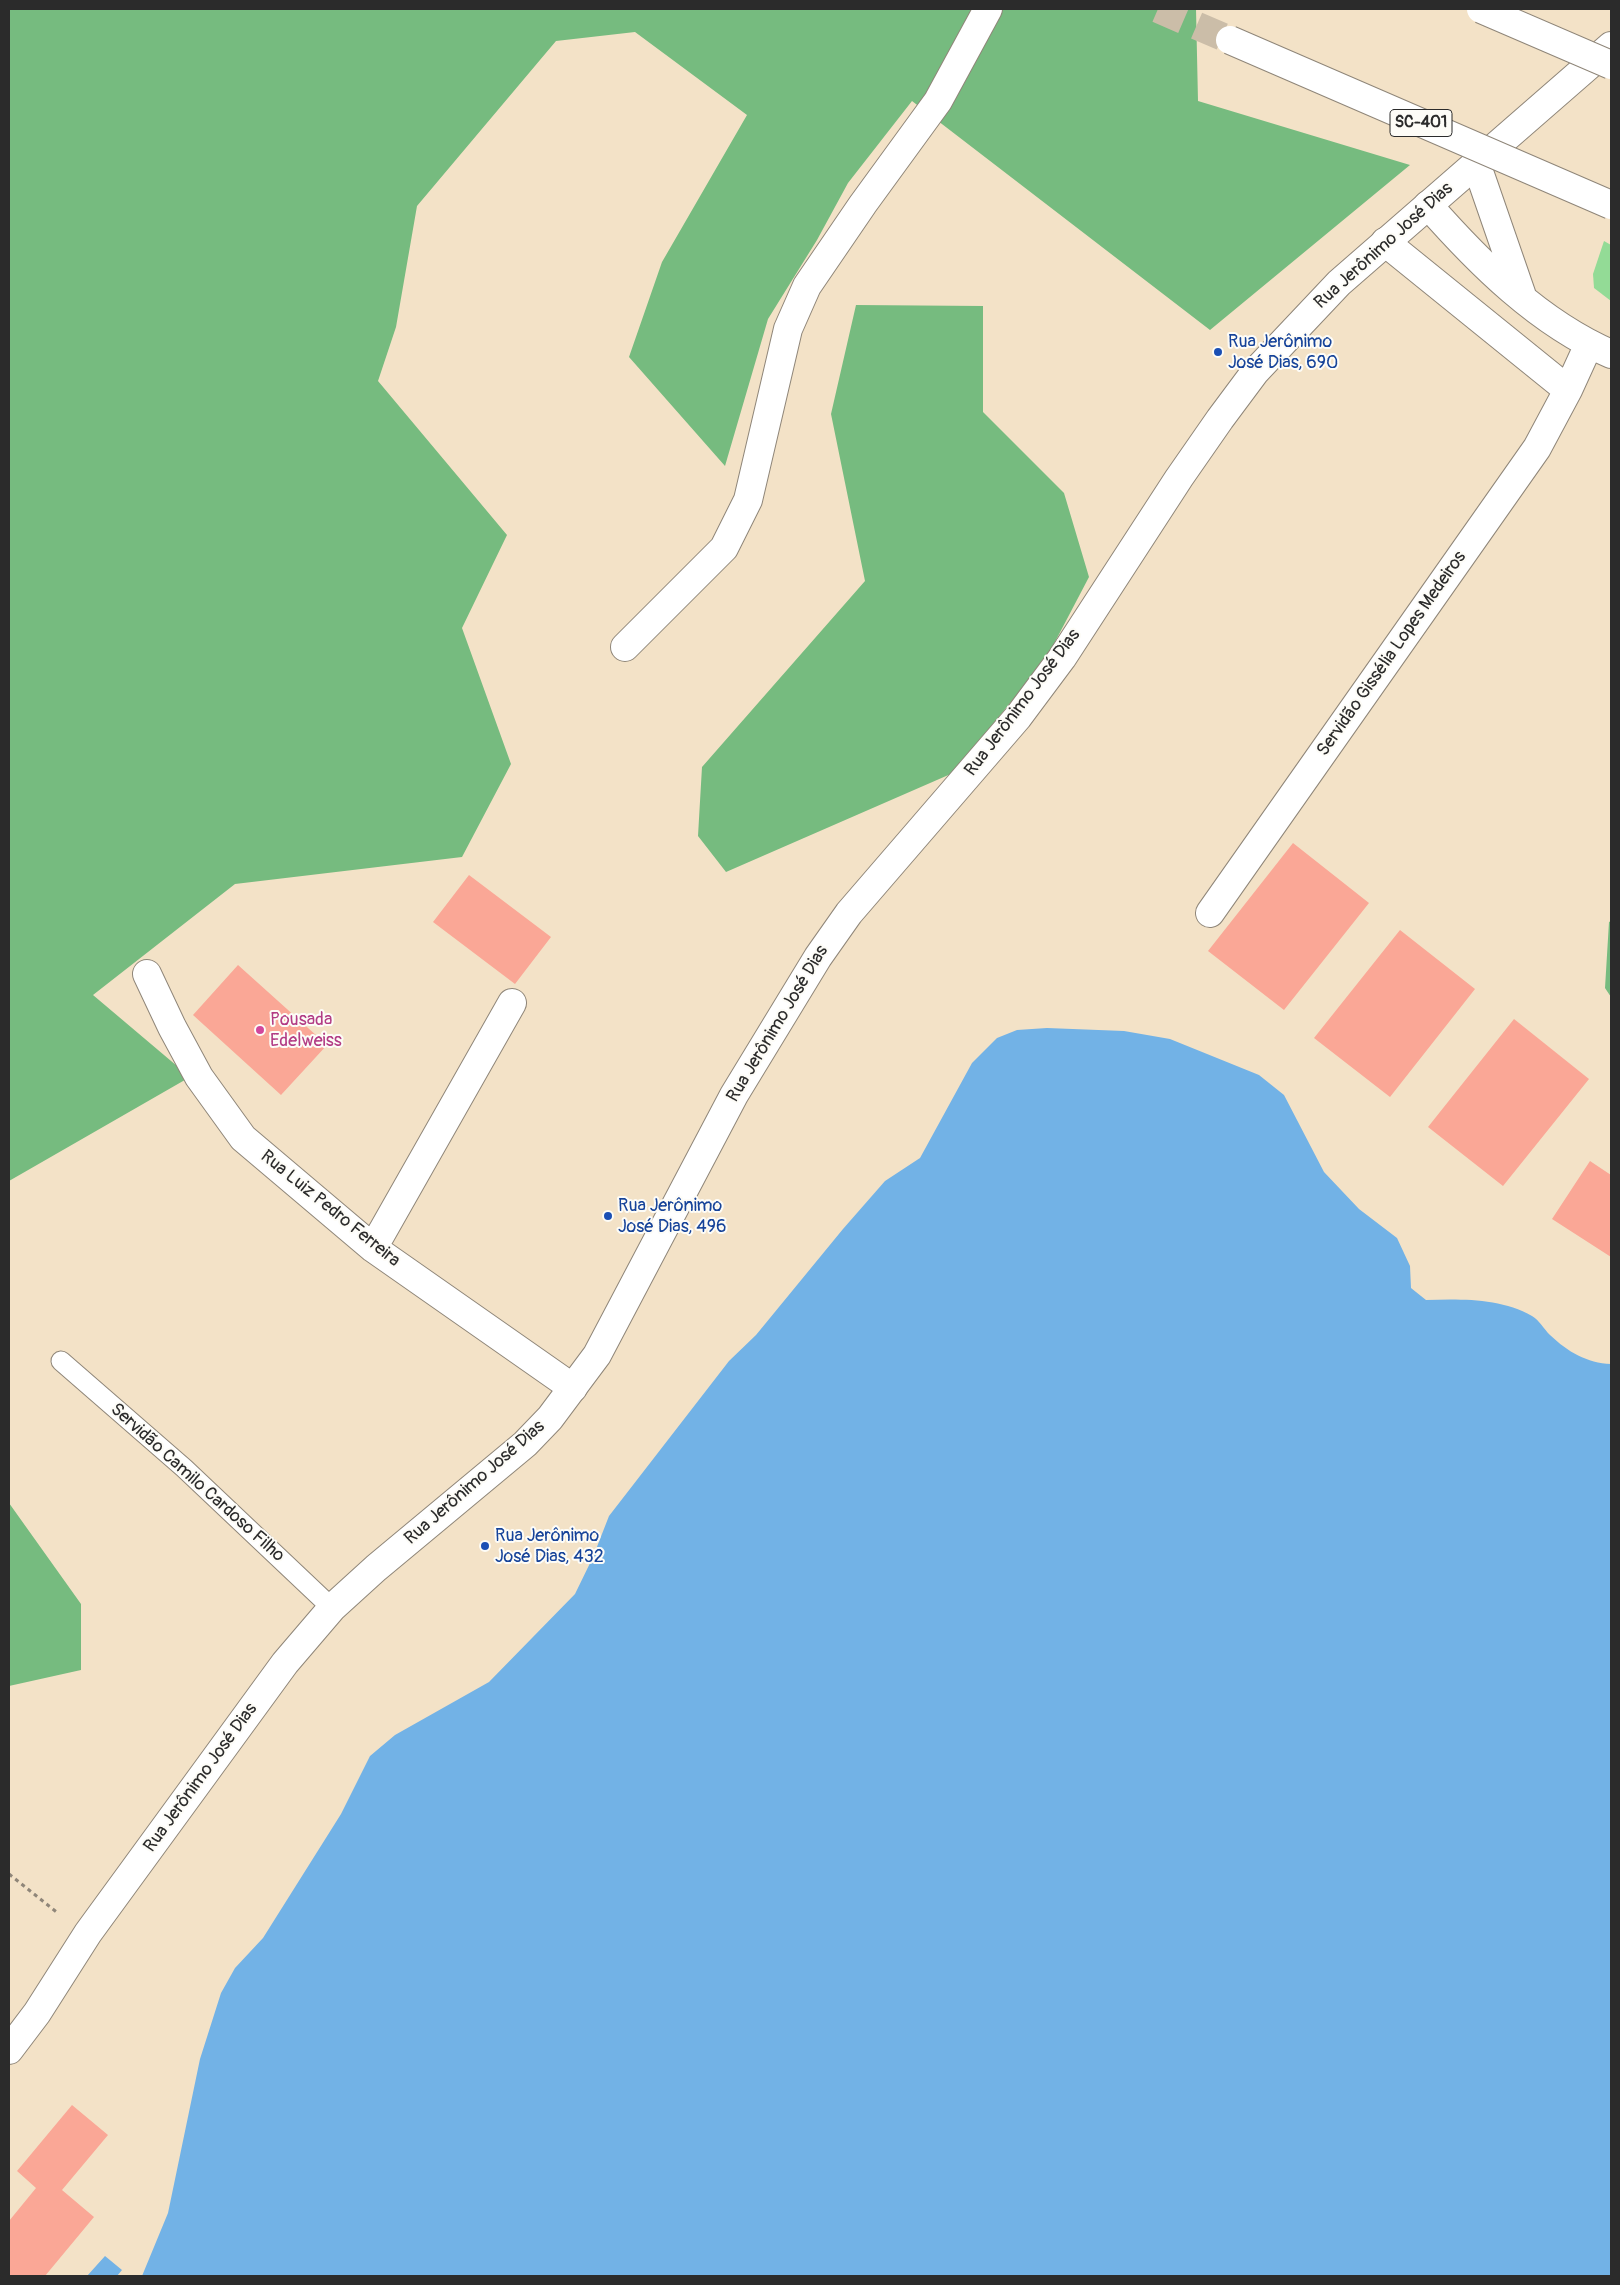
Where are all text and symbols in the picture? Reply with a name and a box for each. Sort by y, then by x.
road number: SC-401 [1390,110,1452,136]
street label: Rua Jerônimo José Dias [1310,178,1458,314]
place label: Rua Jerônimo José Dias, 690 [1228,331,1338,374]
marker: Rua Jerônimo José Dias, 690 [1212,346,1224,358]
street label: Servidão Gissélia Lopes Medeiros [1313,547,1471,761]
street label: Rua Jerônimo José Dias [961,625,1085,781]
street label: Rua Jerônimo José Dias [723,942,833,1106]
place label: Pousada Edelweiss [270,1009,342,1052]
marker: Pousada Edelweiss [254,1024,266,1036]
street label: Rua Luiz Pedro Ferreira [256,1146,404,1272]
place label: Rua Jerônimo José Dias, 496 [618,1195,726,1238]
marker: Rua Jerônimo José Dias, 496 [602,1210,614,1222]
street label: Servidão Camilo Cardoso Filho [105,1399,289,1567]
street label: Rua Jerônimo José Dias [400,1416,550,1550]
place label: Rua Jerônimo José Dias, 432 [495,1525,604,1568]
marker: Rua Jerônimo José Dias, 432 [479,1540,491,1552]
street label: Rua Jerônimo José Dias [140,1699,262,1857]

